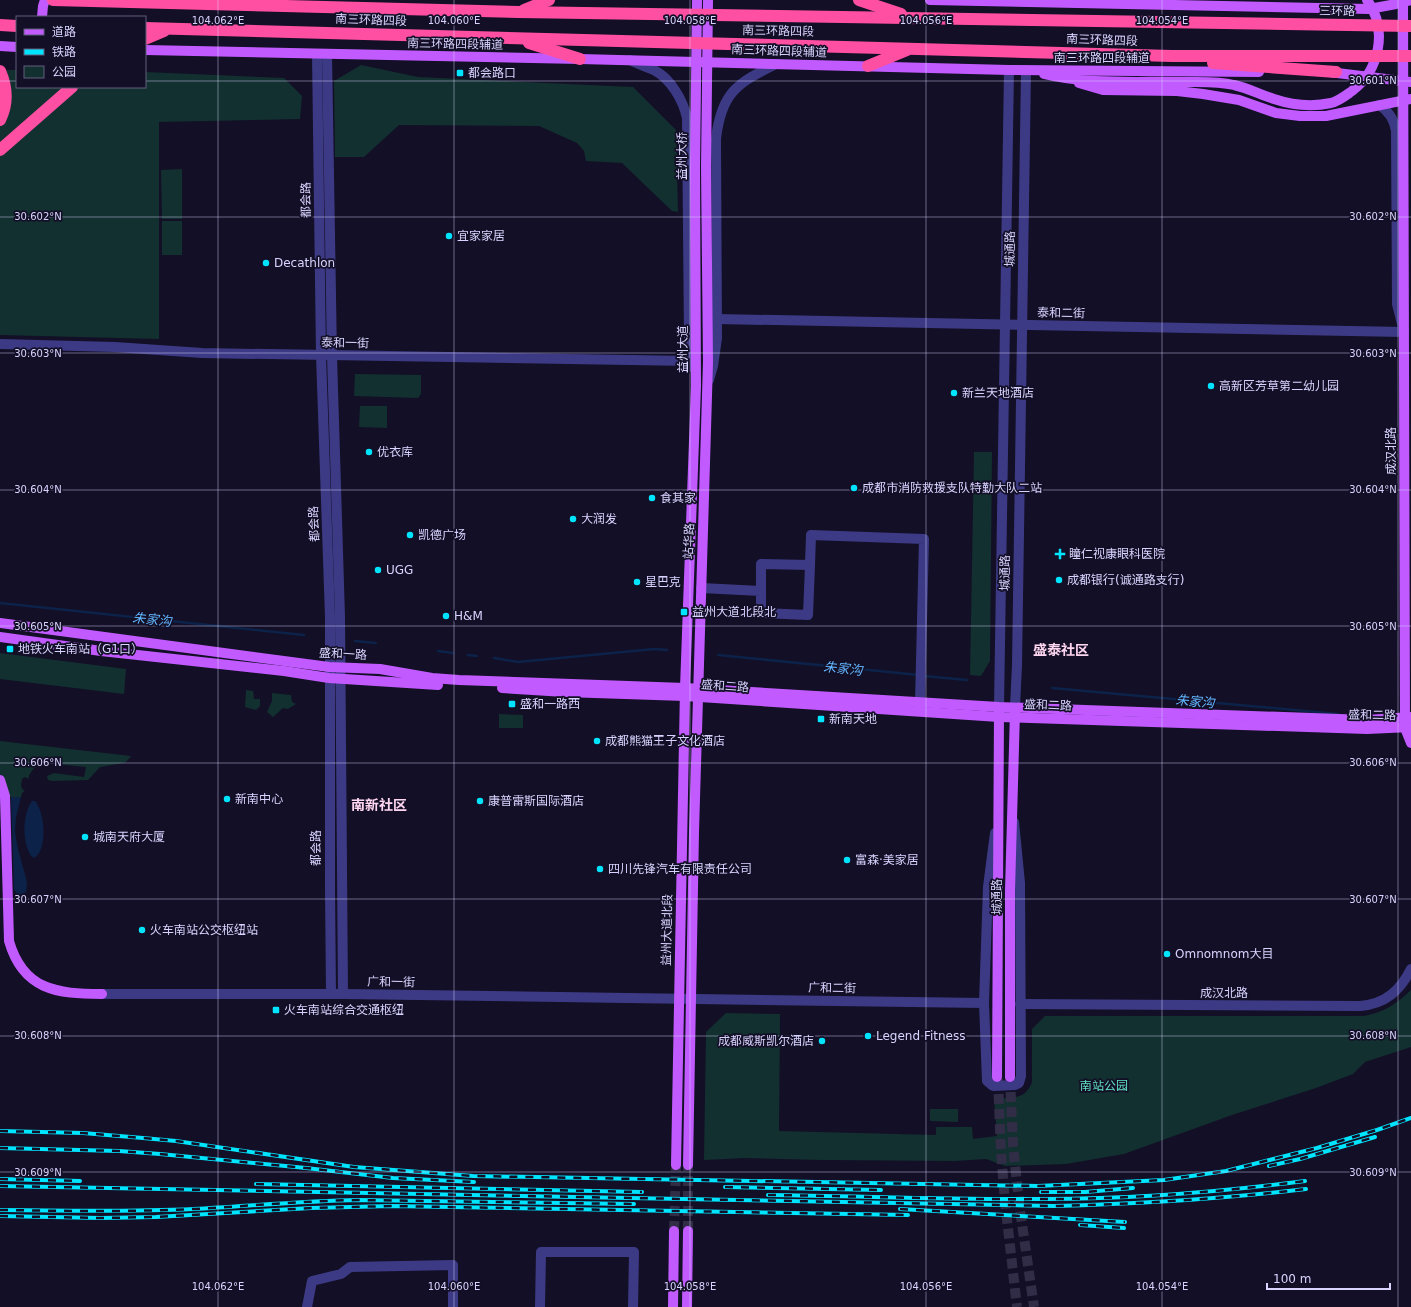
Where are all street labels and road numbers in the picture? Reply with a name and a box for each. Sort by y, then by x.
street label: 三环路 [1319,4,1355,18]
street label: 南三环路四段 [335,12,407,28]
street label: 南三环路四段 [742,23,814,39]
street label: 南三环路四段 [1066,32,1138,48]
street label: 南三环路四段辅道 [407,36,503,52]
street label: 南三环路四段辅道 [731,42,827,60]
street label: 南三环路四段辅道 [1054,51,1150,65]
street label: 益州大桥 [675,132,689,180]
street label: 都会路 [299,182,313,218]
street label: 城通路 [1003,231,1017,267]
street label: 泰和二街 [1037,306,1085,320]
street label: 益州大道 [676,325,690,373]
street label: 泰和一街 [321,336,369,350]
street label: 成汉北路 [1384,427,1398,475]
street label: 都会路 [306,506,322,542]
street label: 站华路 [681,523,697,559]
street label: 城通路 [998,555,1012,591]
street label: 盛和一路 [319,646,367,662]
street label: 盛和二路 [701,677,749,695]
street label: 盛和二路 [1024,697,1072,713]
street label: 盛和二路 [1348,708,1396,722]
street label: 都会路 [309,830,323,866]
street label: 城通路 [990,879,1004,915]
street label: 益州大道北段 [659,894,675,966]
street label: 广和一街 [367,975,415,989]
street label: 广和二街 [808,981,856,995]
street label: 成汉北路 [1200,986,1248,1000]

